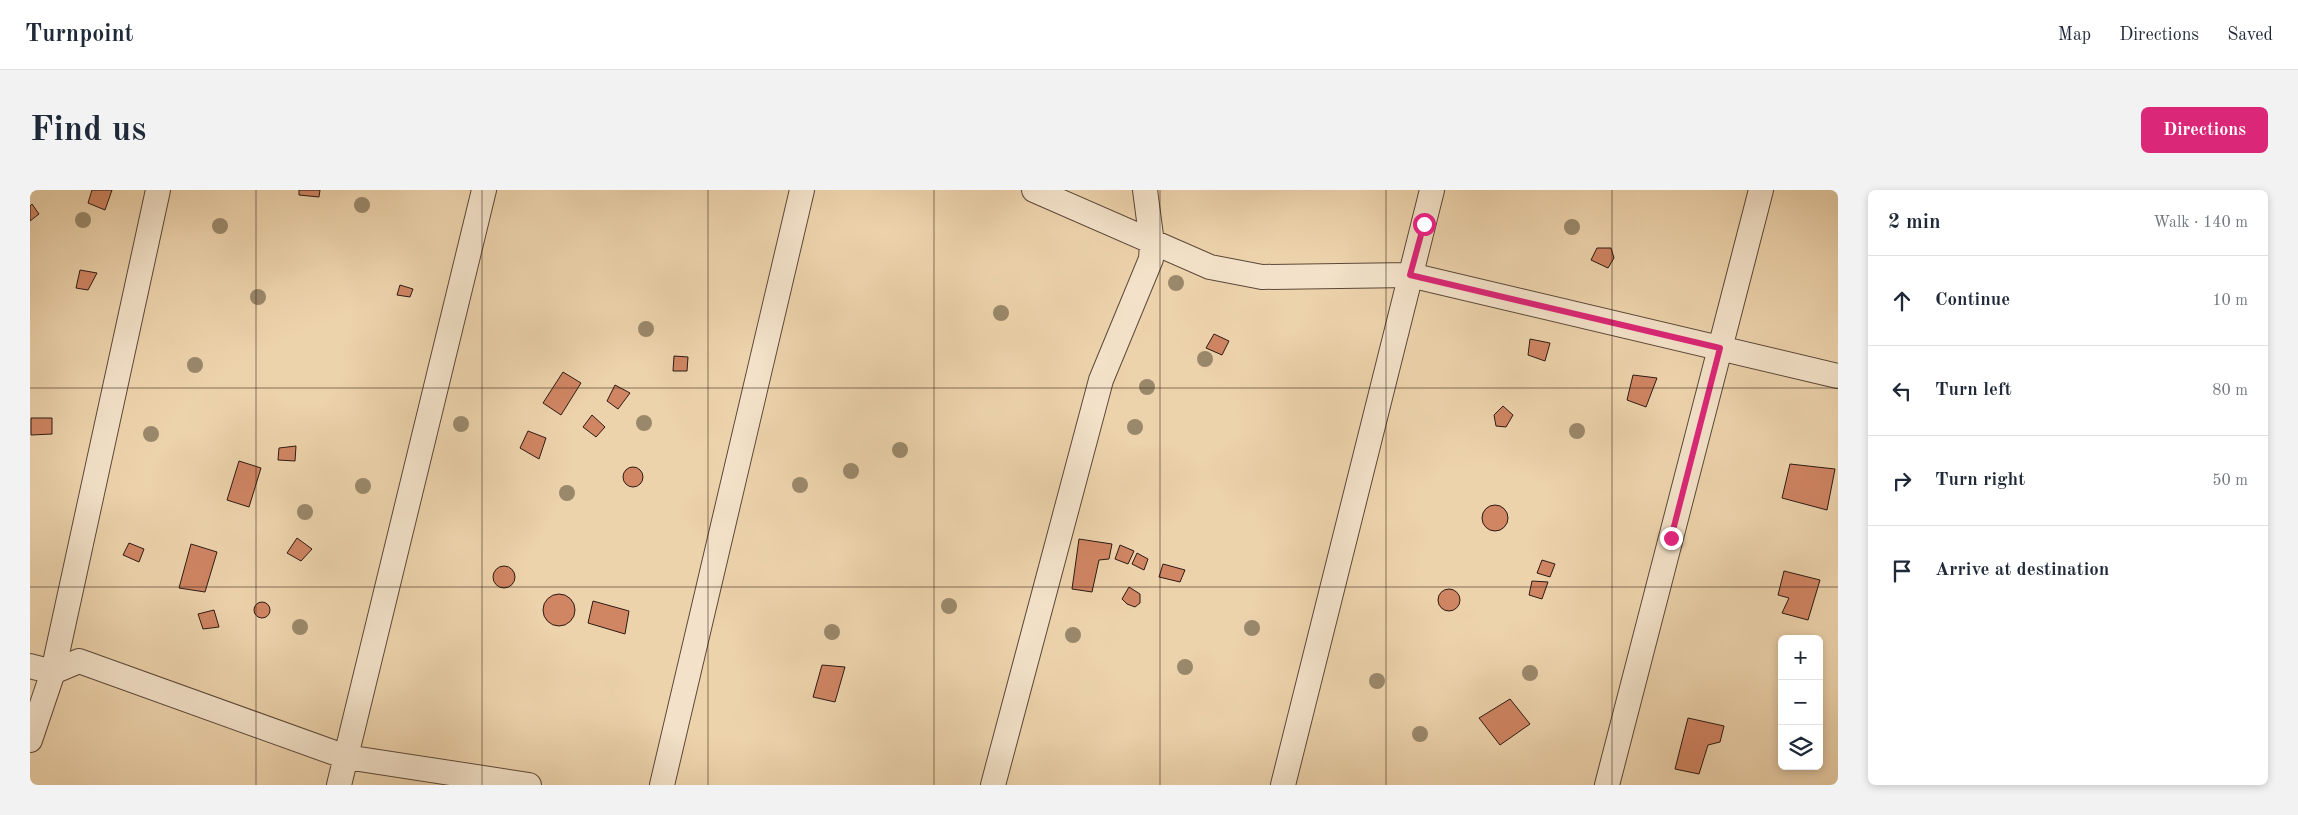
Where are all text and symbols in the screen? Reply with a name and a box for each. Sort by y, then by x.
text: Turnpoint [25,23,133,47]
text: Map [2058,26,2091,44]
text: Directions [2119,26,2199,44]
text: Saved [2227,26,2273,44]
button: Directions [2141,107,2268,153]
text: Find us [30,113,146,148]
text: 2 min [1888,212,1941,233]
route start [1413,213,1436,236]
text: Walk · 140 m [2153,215,2248,231]
icon: ahead [1888,287,1916,315]
text: Continue [1935,291,2010,310]
text: 10 m [2212,293,2248,309]
icon: left [1888,377,1916,405]
text: Turn left [1935,381,2012,400]
text: 80 m [2212,383,2248,399]
icon: right [1888,467,1916,495]
text: Turn right [1935,471,2025,490]
text: 50 m [2212,473,2248,489]
route end [1660,527,1683,550]
icon: arrive [1888,557,1916,585]
text: Arrive at destination [1935,561,2109,580]
map controls [1778,635,1823,770]
button: + [1778,635,1823,680]
button: − [1778,680,1823,725]
button: layers [1778,725,1823,770]

